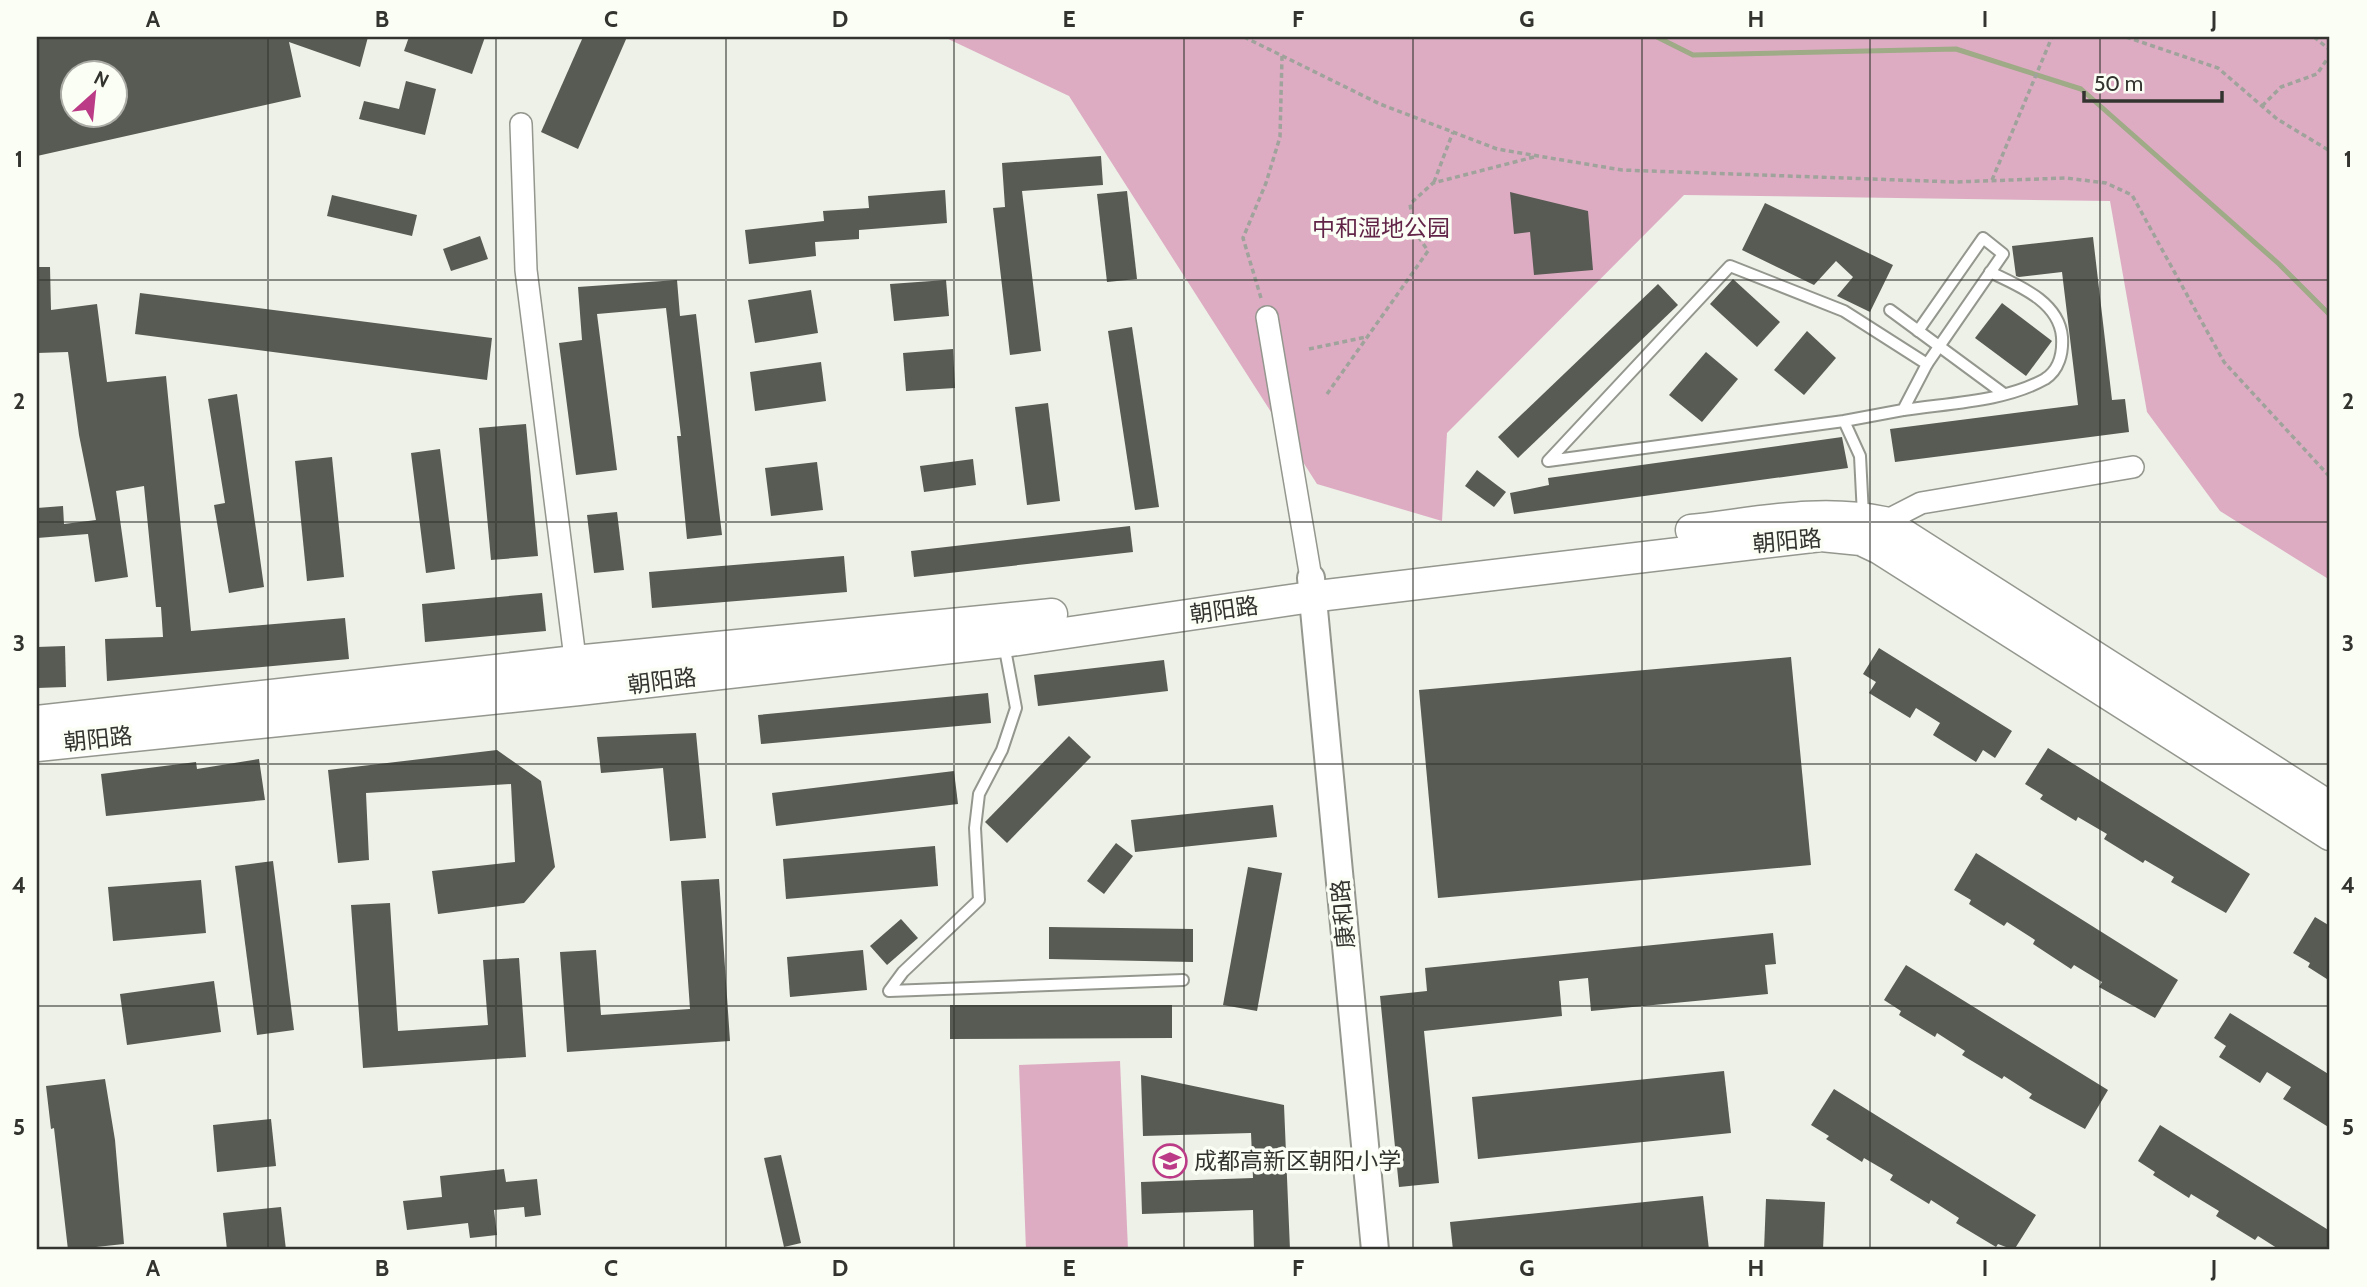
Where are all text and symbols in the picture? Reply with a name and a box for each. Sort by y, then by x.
text: A [146,5,161,33]
text: B [375,5,389,33]
text: C [604,5,618,33]
text: D [832,5,848,33]
text: E [1062,5,1076,33]
text: F [1292,5,1304,33]
text: G [1519,5,1535,33]
text: H [1748,5,1764,33]
text: I [1982,5,1988,33]
text: J [2210,5,2217,33]
north arrow [60,60,130,130]
scale bar [2084,60,2222,104]
text: N [90,66,113,93]
text: 50 m [2094,71,2143,96]
text: 1 [15,145,23,173]
text: 1 [2344,145,2352,173]
park label: 中和湿地公园 [1312,214,1450,242]
text: 2 [13,387,25,415]
text: 2 [2342,387,2354,415]
street label: 朝阳路 [1751,524,1823,558]
street label: 朝阳路 [1188,591,1260,629]
text: 3 [13,629,25,657]
text: 3 [2342,629,2354,657]
street label: 朝阳路 [626,663,698,699]
street label: 朝阳路 [62,721,134,757]
text: 4 [12,871,26,899]
text: 4 [2341,871,2355,899]
street label: 康和路 [1326,878,1360,950]
text: 5 [13,1113,25,1141]
text: 5 [2342,1113,2354,1141]
school or university icon: 成都高新区朝阳小学 [1151,1142,1189,1180]
place label: 成都高新区朝阳小学 [1194,1147,1401,1175]
text: A [146,1254,161,1282]
text: B [375,1254,389,1282]
text: C [604,1254,618,1282]
text: D [832,1254,848,1282]
text: E [1062,1254,1076,1282]
text: F [1292,1254,1304,1282]
text: G [1519,1254,1535,1282]
text: H [1748,1254,1764,1282]
text: I [1982,1254,1988,1282]
text: J [2210,1254,2217,1282]

